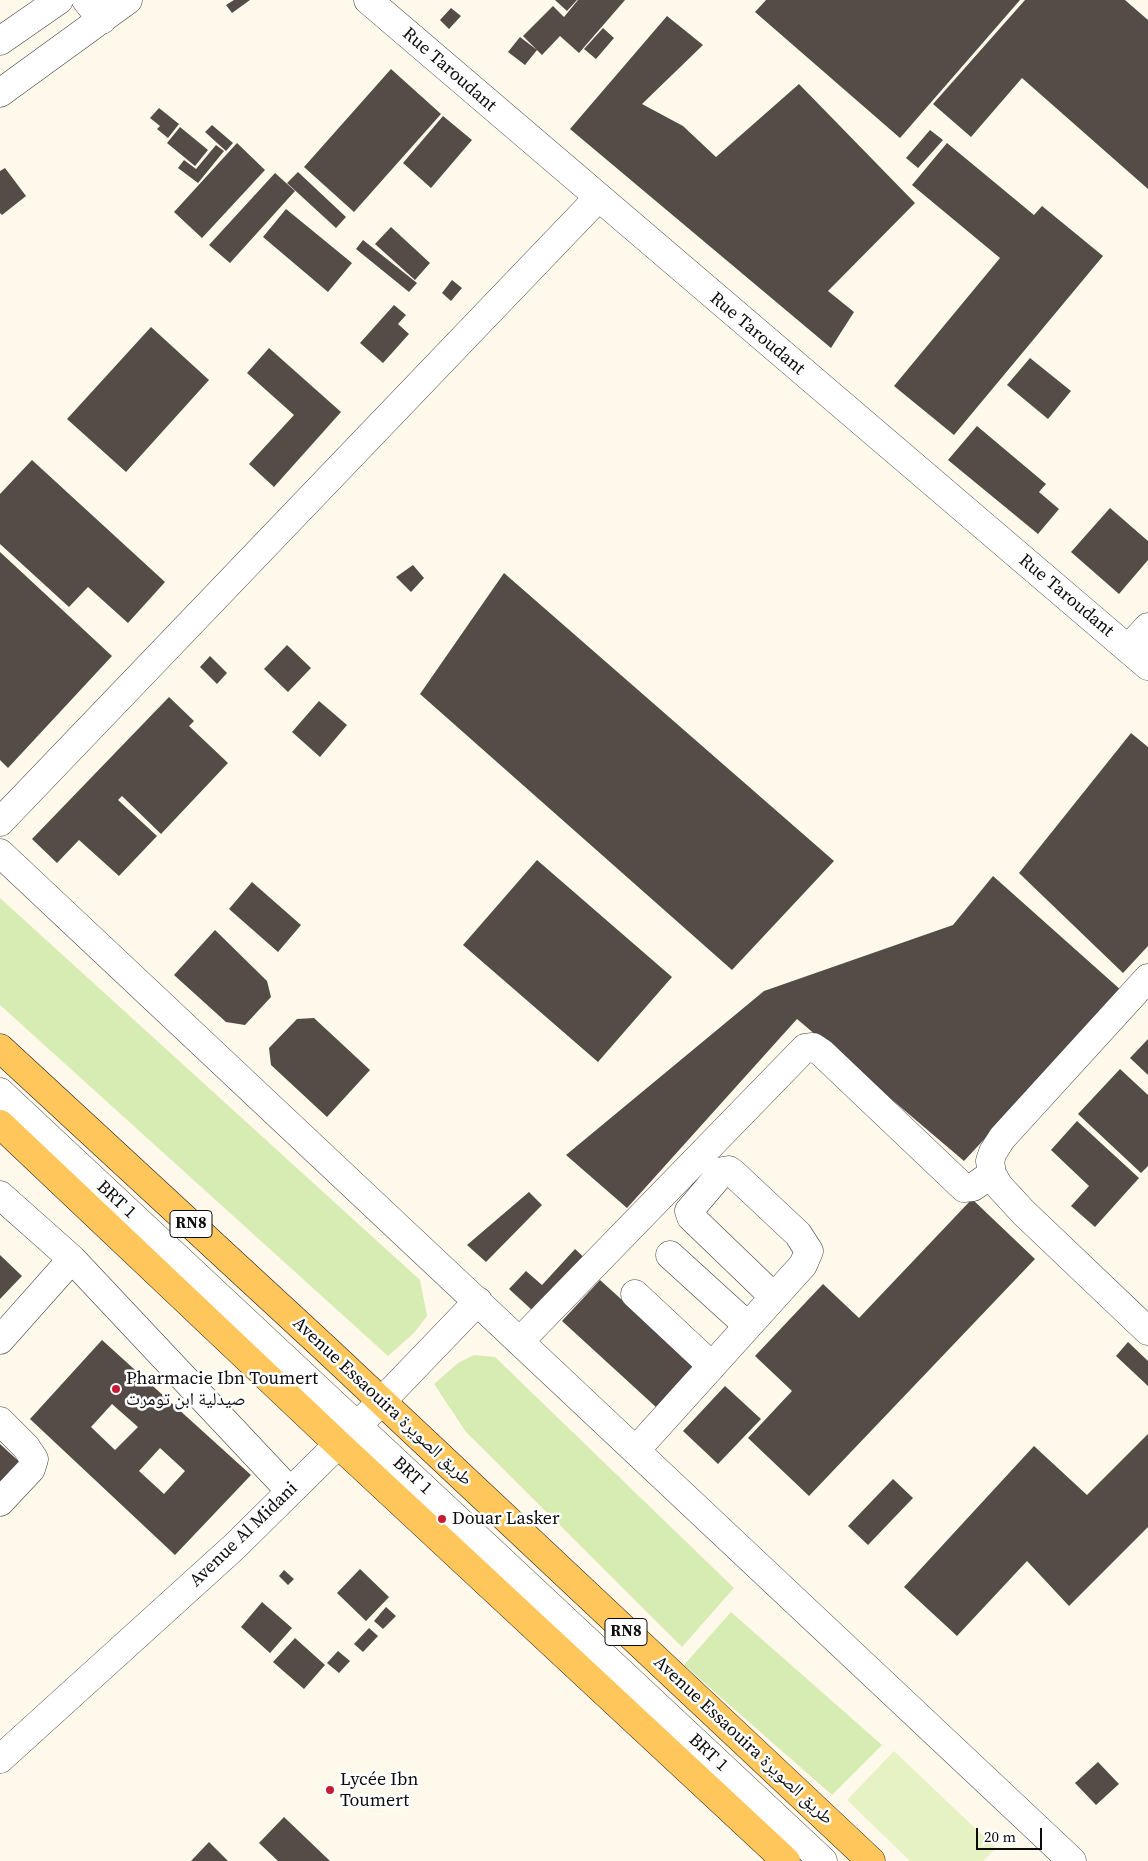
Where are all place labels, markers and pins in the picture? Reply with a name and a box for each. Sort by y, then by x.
place label: Pharmacie Ibn Toumert صيدلية ابن تومرت [126,1368,318,1410]
marker: Pharmacie Ibn Toumert صيدلية ابن تومرت [110,1383,122,1395]
place label: Douar Lasker [452,1508,560,1530]
marker: Douar Lasker [436,1513,448,1525]
place label: Lycée Ibn Toumert [340,1769,418,1812]
marker: Lycée Ibn Toumert [324,1784,336,1796]

